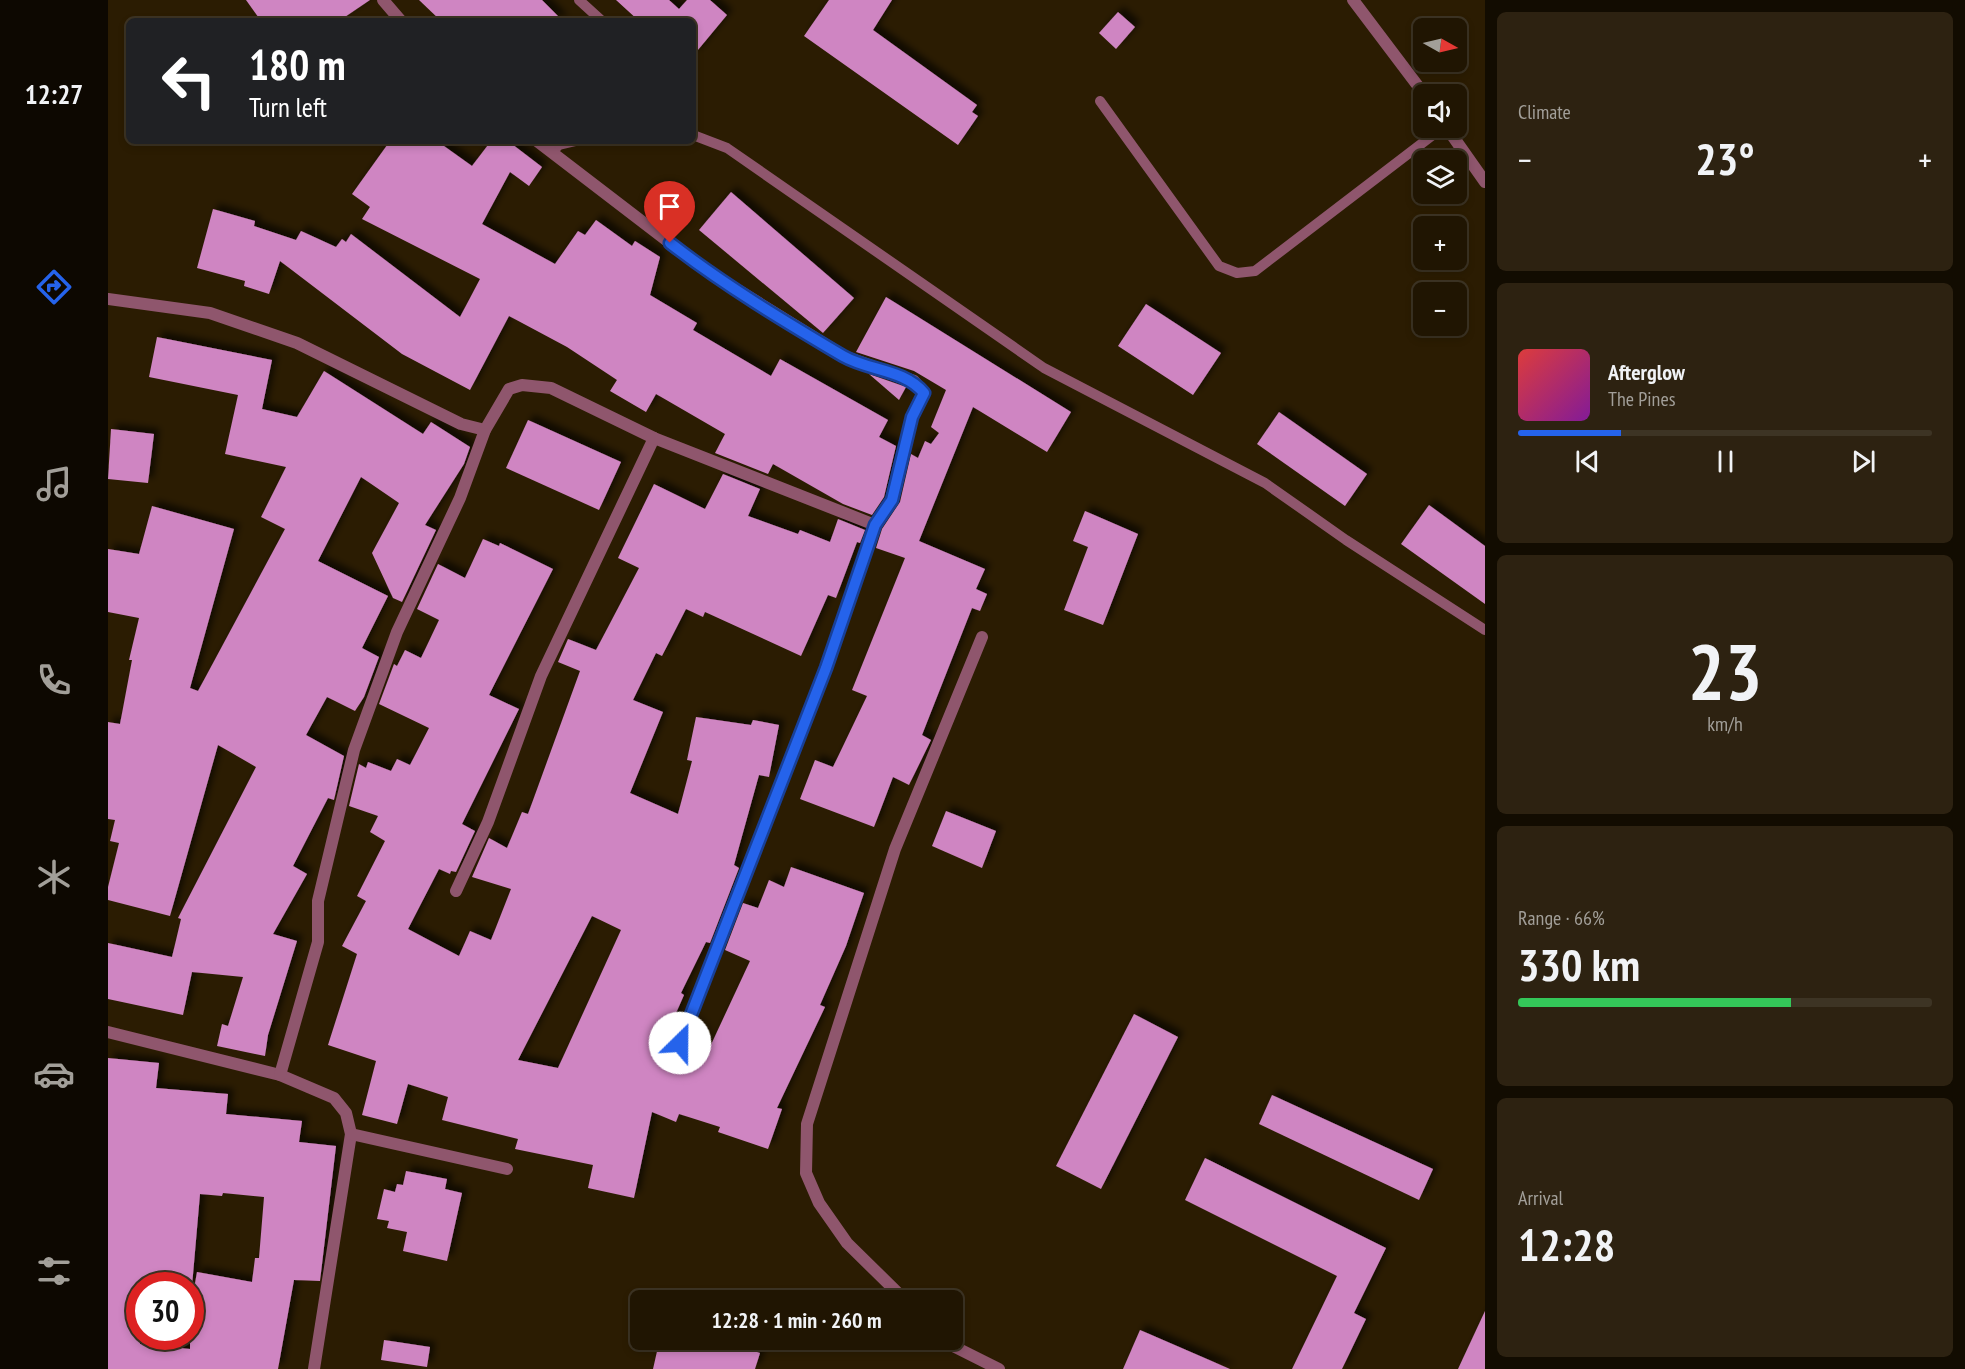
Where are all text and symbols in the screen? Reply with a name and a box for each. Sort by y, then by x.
north arrow [1413,18,1467,72]
map controls [1413,18,1467,336]
text: 180 m [249,37,346,92]
icon: left [150,42,228,120]
text: 12:27 [25,77,83,111]
button: sound [1413,84,1467,138]
text: Turn left [249,90,327,124]
text: Climate [1518,99,1571,125]
text: 23° [1695,129,1755,187]
text: − [1518,138,1532,181]
text: + [1918,138,1932,181]
button: layers [1413,150,1467,204]
pin [644,181,695,243]
icon: arrive [653,190,686,223]
button: + [1413,216,1467,270]
icon: directions [33,266,75,308]
button: − [1413,282,1467,336]
text: Afterglow [1608,358,1685,386]
text: The Pines [1608,386,1675,412]
icon: previous [1571,445,1604,478]
icon: pause [1709,445,1742,478]
icon: next [1847,445,1880,478]
icon: music [33,463,75,505]
text: 23 [1688,621,1762,722]
icon: phone [33,659,75,701]
text: km/h [1707,711,1743,737]
icon: climate [33,856,75,898]
text: Range · 66% [1518,905,1605,931]
text: 330 km [1518,935,1640,993]
position arrow [648,1011,712,1075]
icon: car [33,1053,75,1095]
text: Arrival [1518,1185,1563,1211]
text: 12:28 [1518,1215,1615,1273]
icon: filters [33,1250,75,1292]
speed limit sign: 30 [126,1272,204,1350]
text: 12:28 · 1 min · 260 m [711,1306,882,1334]

